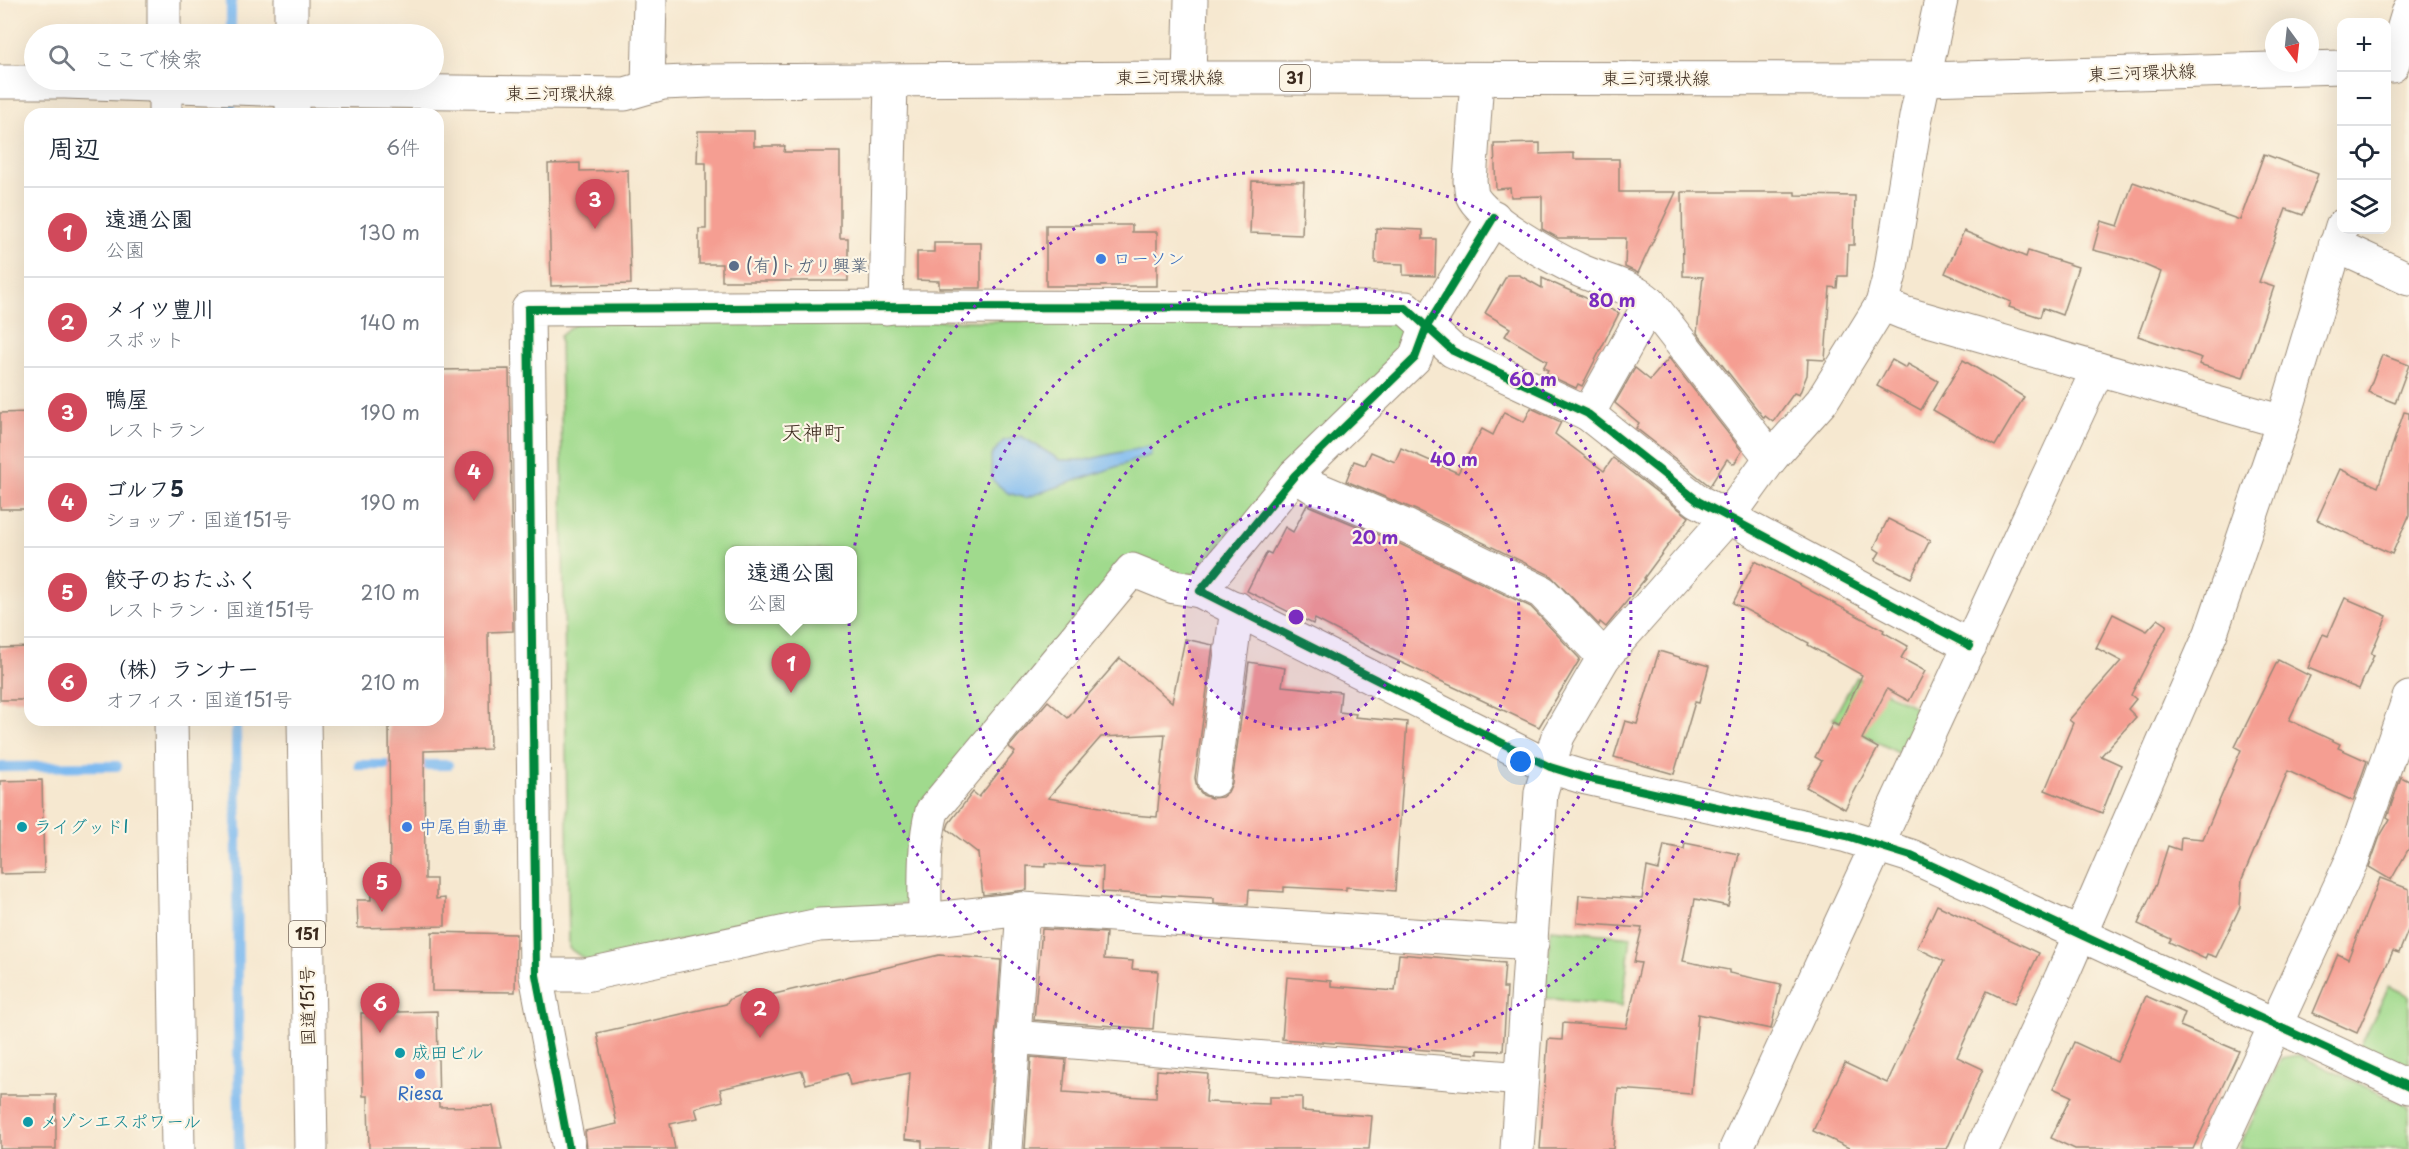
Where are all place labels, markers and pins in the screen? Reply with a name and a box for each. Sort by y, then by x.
pin: 3 [576,180,614,229]
place label: ローソン [1113,244,1185,271]
place label: (有)トガリ興業 [746,251,868,278]
marker: ローソン [1094,252,1108,266]
marker: (有)トガリ興業 [727,259,741,273]
pin: 4 [454,452,494,501]
centre of rings [1286,607,1306,627]
pin: 1 [772,644,810,693]
place label: ライグッドI [34,812,129,839]
place label: 中尾自動車 [419,812,509,839]
marker: ライグッドI [15,820,29,834]
marker: 中尾自動車 [400,820,414,834]
pin: 5 [362,862,401,912]
pin: 6 [360,984,400,1033]
pin: 2 [740,988,780,1038]
place label: 成田ビル [412,1038,484,1065]
marker: 成田ビル [393,1046,407,1060]
marker: Riesa [413,1067,427,1081]
place label: Riesa [397,1079,444,1106]
place label: メゾンエスポワール [40,1107,201,1134]
marker: メゾンエスポワール [21,1115,35,1129]

